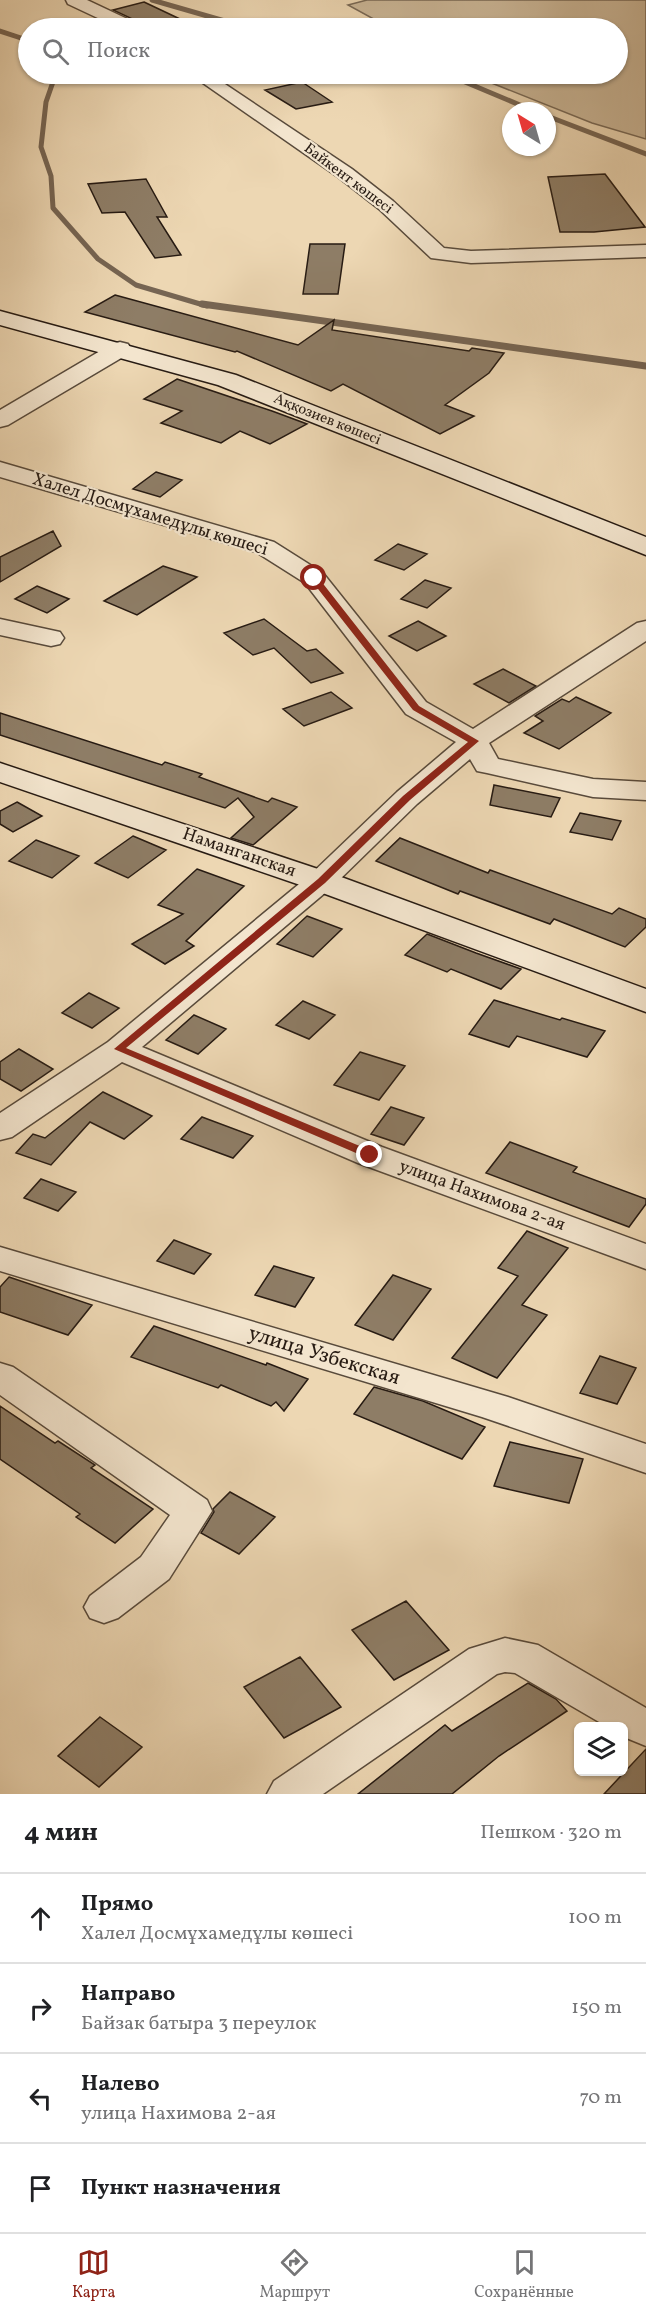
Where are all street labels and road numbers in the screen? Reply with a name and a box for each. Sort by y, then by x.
street label: Байкент көшесі [299,138,397,220]
street label: Аққозиев көшесі [270,389,384,451]
street label: Халел Досмұхамедұлы көшесі [29,467,271,563]
street label: Наманганская [179,822,299,884]
street label: улица Нахимова 2-ая [395,1154,569,1238]
street label: улица Узбекская [244,1319,404,1393]

